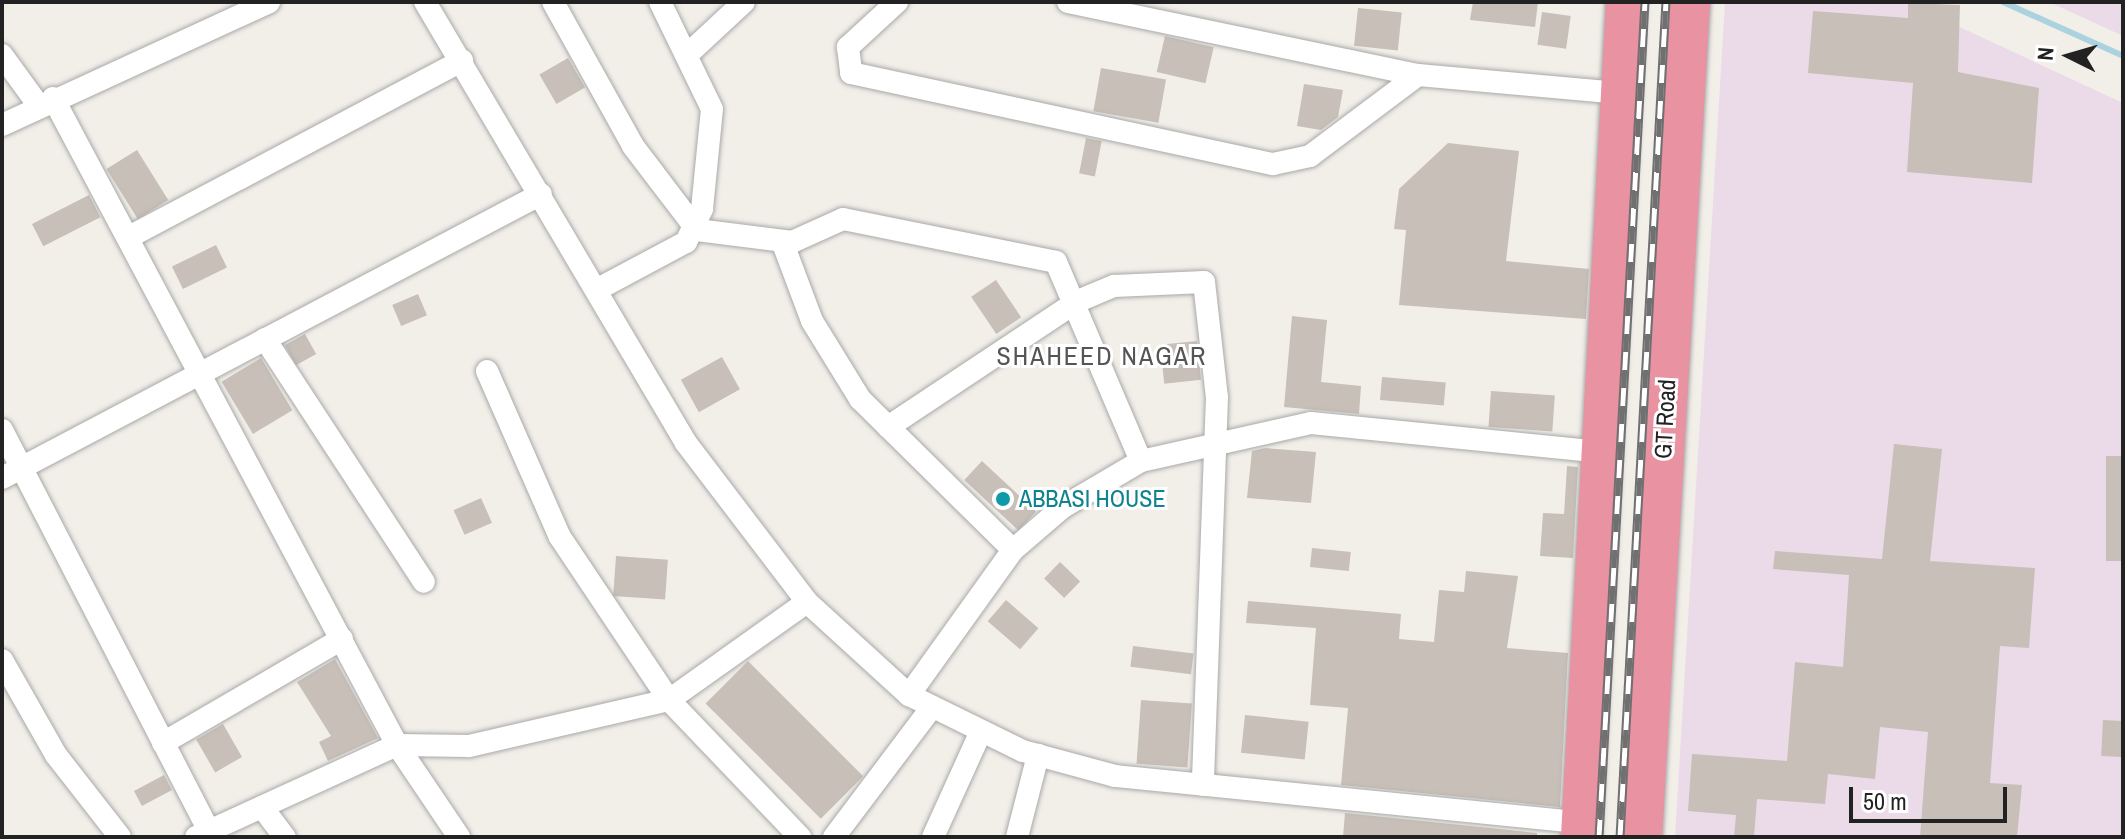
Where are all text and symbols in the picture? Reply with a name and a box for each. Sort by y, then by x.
north arrow [2029,16,2109,96]
text: N [2030,46,2061,62]
district label: SHAHEED NAGAR [997,340,1207,372]
street label: GT Road [1649,378,1681,460]
place label: ABBASI HOUSE [1019,485,1166,513]
marker: ABBASI HOUSE [994,490,1012,508]
scale bar [1853,771,2011,821]
text: 50 m [1863,785,1907,817]

